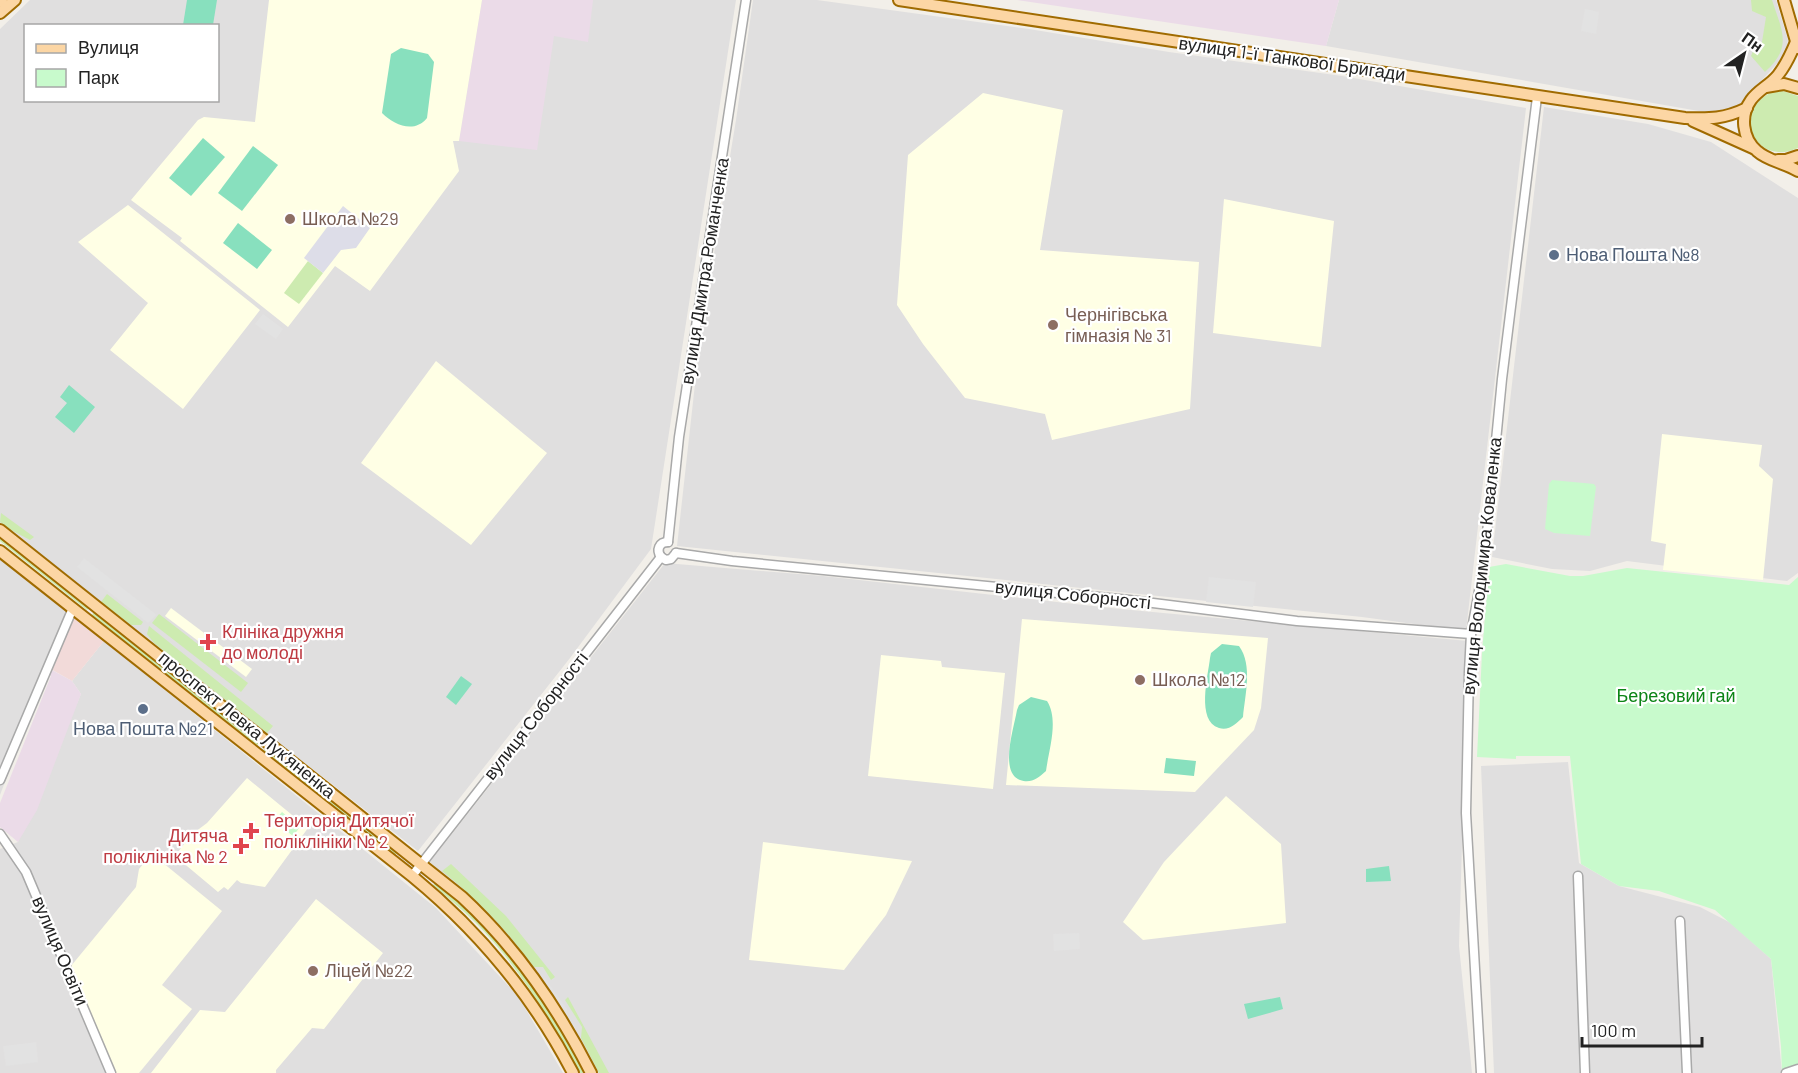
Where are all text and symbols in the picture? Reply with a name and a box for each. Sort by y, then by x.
legend [24,24,219,102]
north arrow [1714,24,1774,84]
text: Пн [1739,27,1767,55]
street label: вулиця 1-ї Танкової Бригади [1177,31,1407,85]
text: Вулиця [78,36,139,58]
text: Парк [78,66,119,88]
street label: вулиця Дмитра Романченка [675,155,733,386]
place label: Школа №29 [302,207,399,229]
marker: Школа №29 [283,212,297,226]
place label: Нова Пошта №8 [1566,243,1700,265]
marker: Нова Пошта №8 [1547,248,1561,262]
place label: Чернігівська гімназія № 31 [1065,303,1172,346]
marker: Чернігівська гімназія № 31 [1046,318,1060,332]
street label: вулиця Володимира Коваленка [1457,435,1506,696]
street label: вулиця Соборності [994,575,1152,613]
place label: Клініка дружня до молоді [222,620,344,663]
marker: Клініка дружня до молоді [199,633,217,651]
street label: проспект Левка Лукʼяненка [155,646,341,803]
street label: вулиця Соборності [478,647,592,784]
place label: Школа №12 [1152,668,1246,690]
marker: Школа №12 [1133,673,1147,687]
park label: Березовий гай [1616,684,1736,706]
marker: Нова Пошта №21 [136,702,150,716]
place label: Нова Пошта №21 [73,717,213,739]
place label: Територія Дитячої поліклініки № 2 [264,809,414,852]
marker: Територія Дитячої поліклініки № 2 [242,822,260,840]
place label: Дитяча поліклініка № 2 [103,824,229,867]
marker: Дитяча поліклініка № 2 [232,837,250,855]
street label: вулиця Освіти [28,893,94,1009]
place label: Ліцей №22 [325,959,413,981]
marker: Ліцей №22 [306,964,320,978]
scale bar [1582,1010,1702,1048]
text: 100 m [1591,1019,1636,1041]

